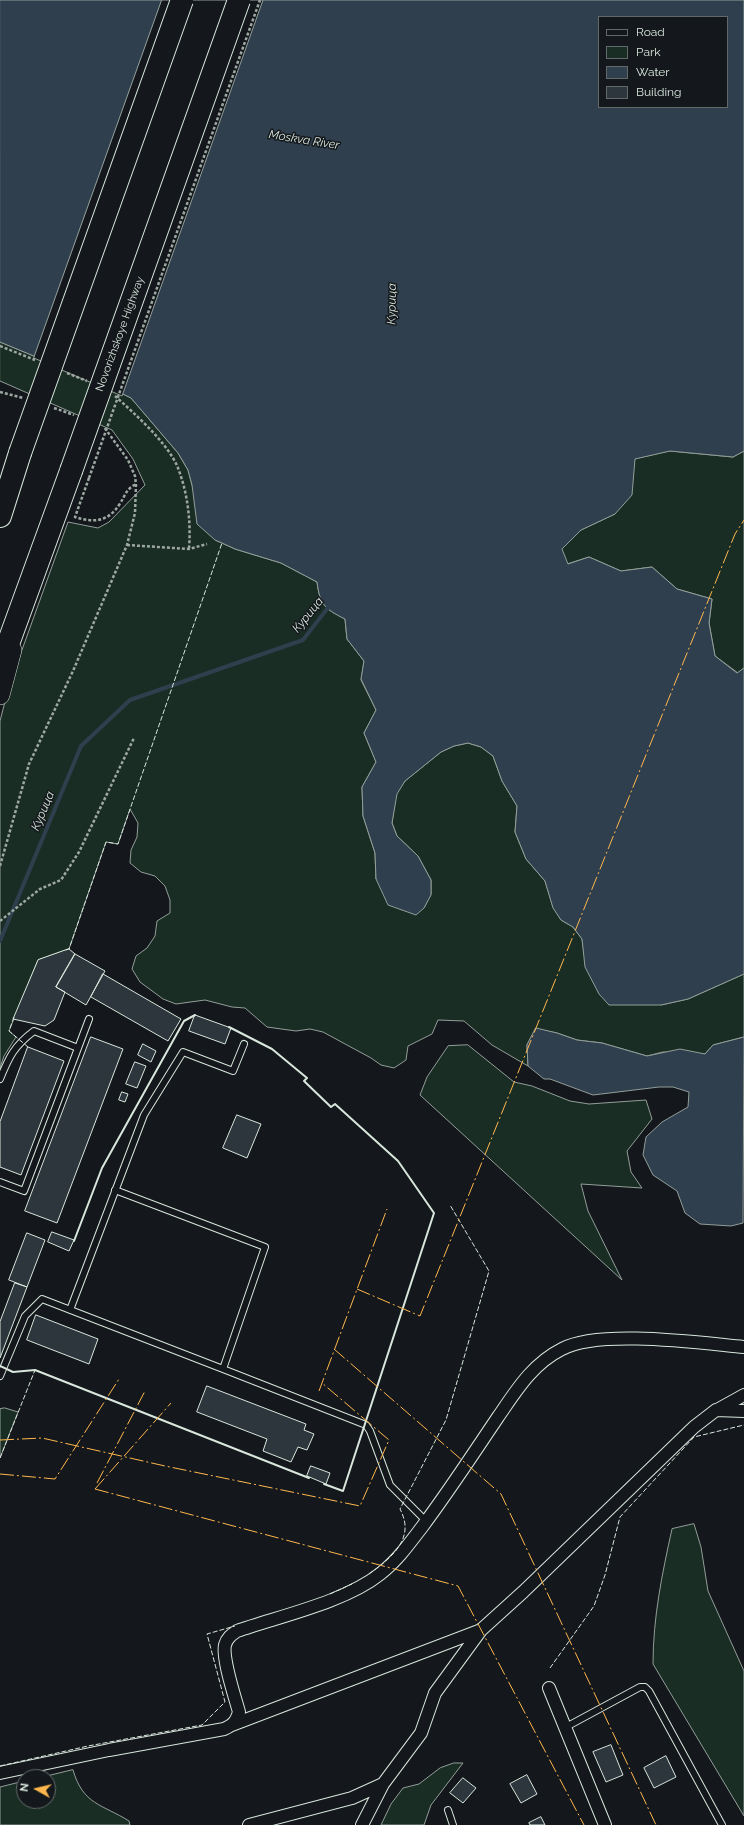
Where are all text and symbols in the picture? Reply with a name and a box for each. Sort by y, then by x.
legend [598,16,728,108]
text: Road [636,25,665,39]
text: Park [636,45,661,59]
text: Water [636,65,670,79]
text: Building [636,85,682,99]
water label: Moskva River [268,127,340,153]
street label: Novorizhskoye Highway [93,275,147,393]
water label: Курица [384,283,400,325]
water label: Курица [289,594,327,636]
water label: Курица [28,789,58,833]
north arrow [16,1769,56,1809]
text: N [18,1782,32,1792]

